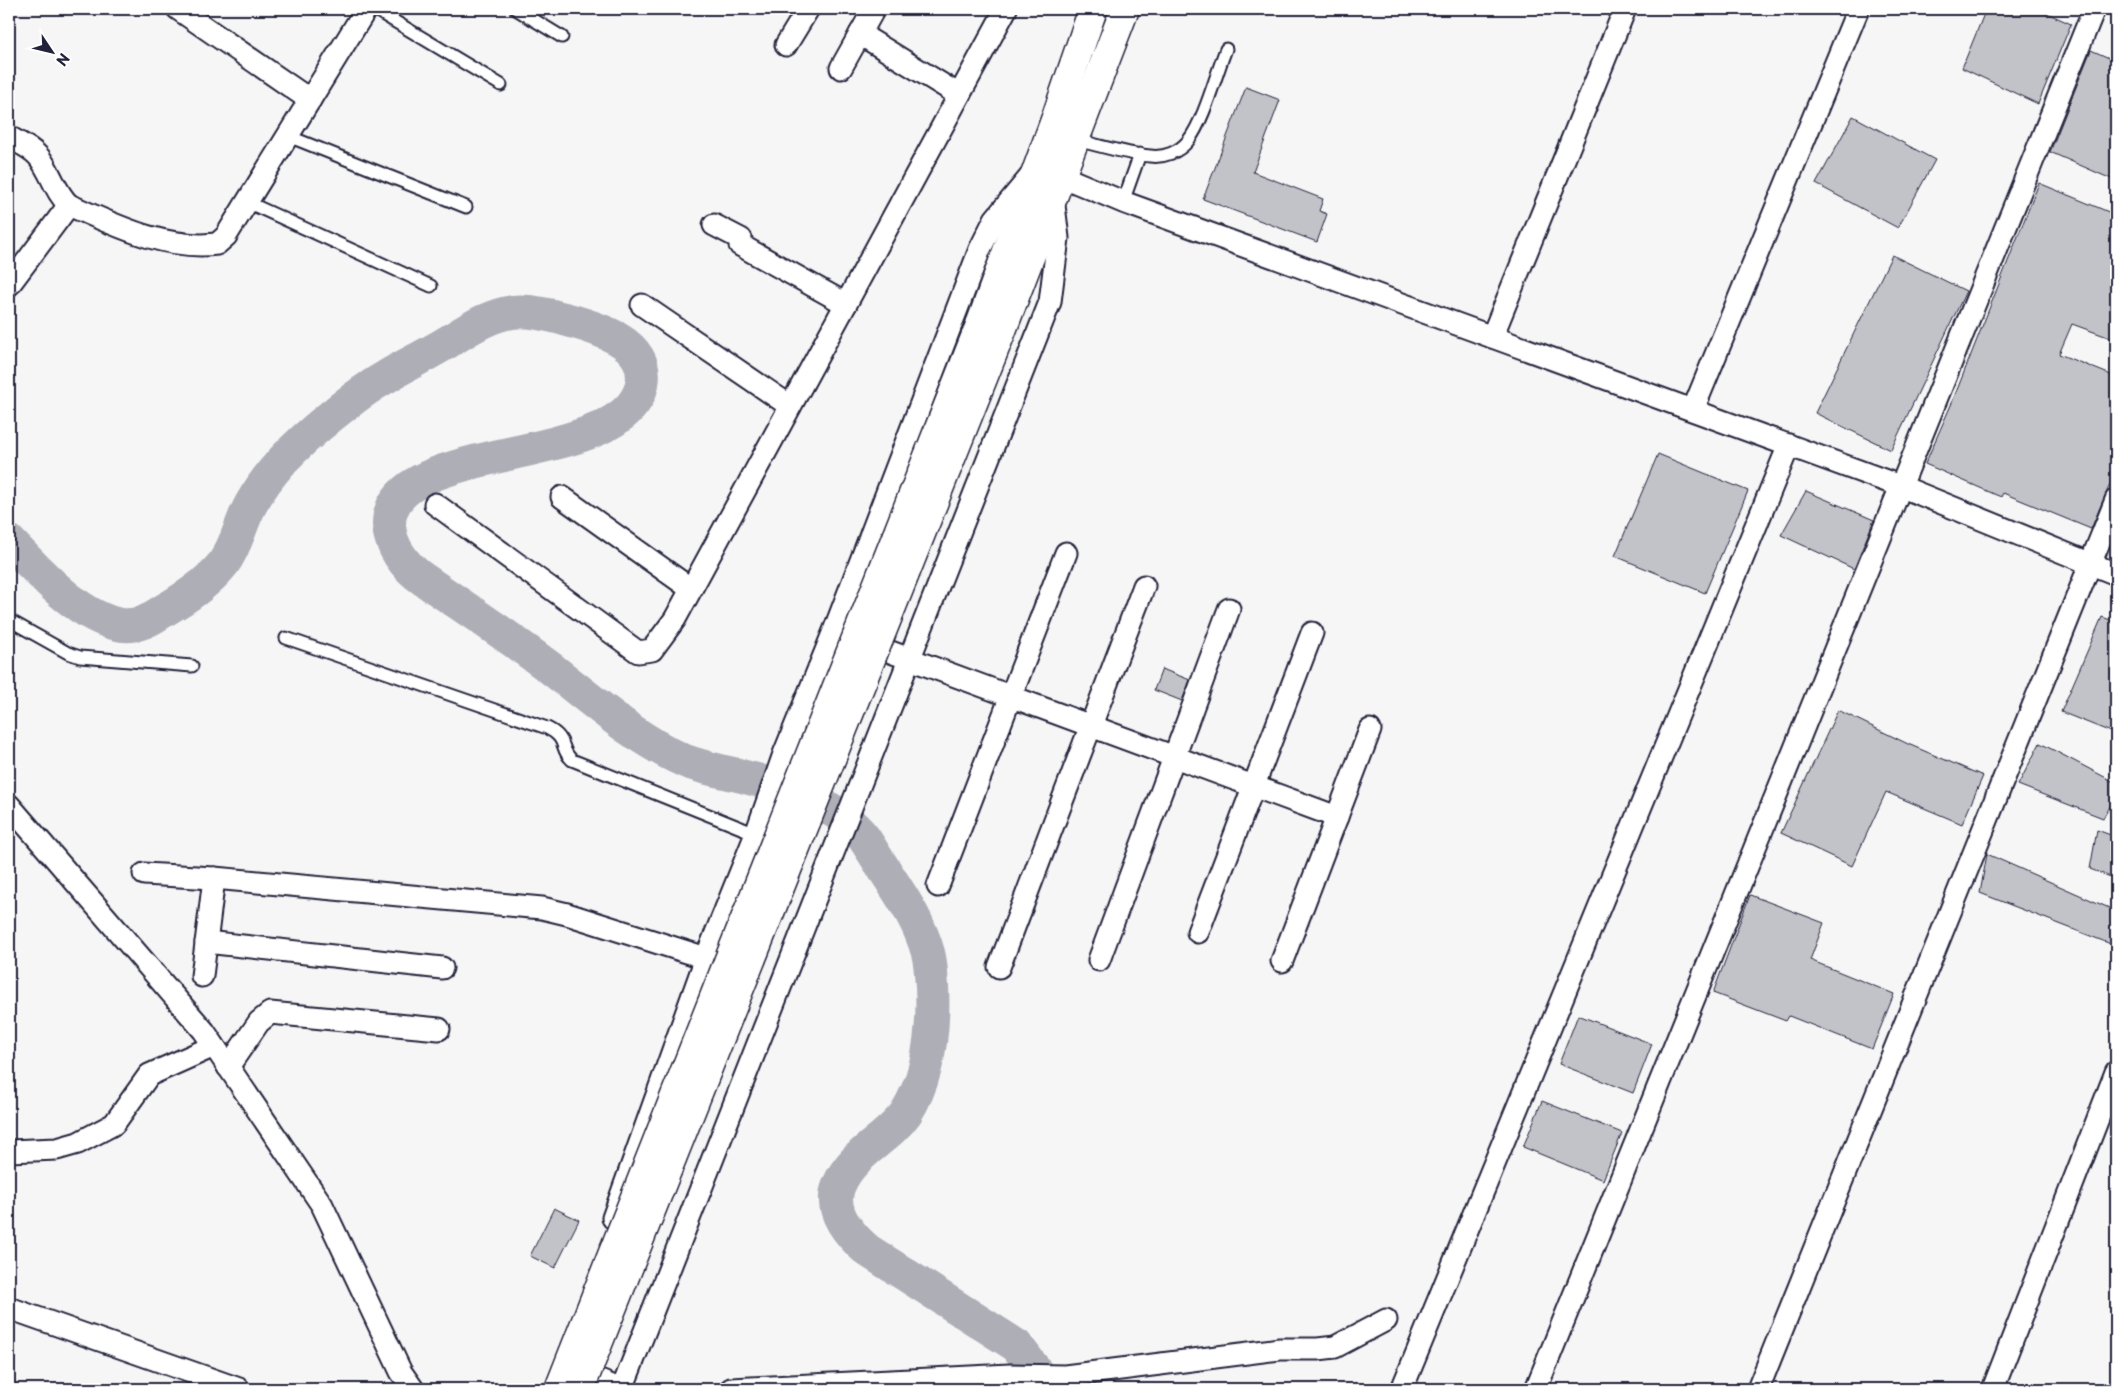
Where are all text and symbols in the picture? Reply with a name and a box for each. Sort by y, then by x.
north arrow [28,28,78,78]
text: N [51,49,75,70]

